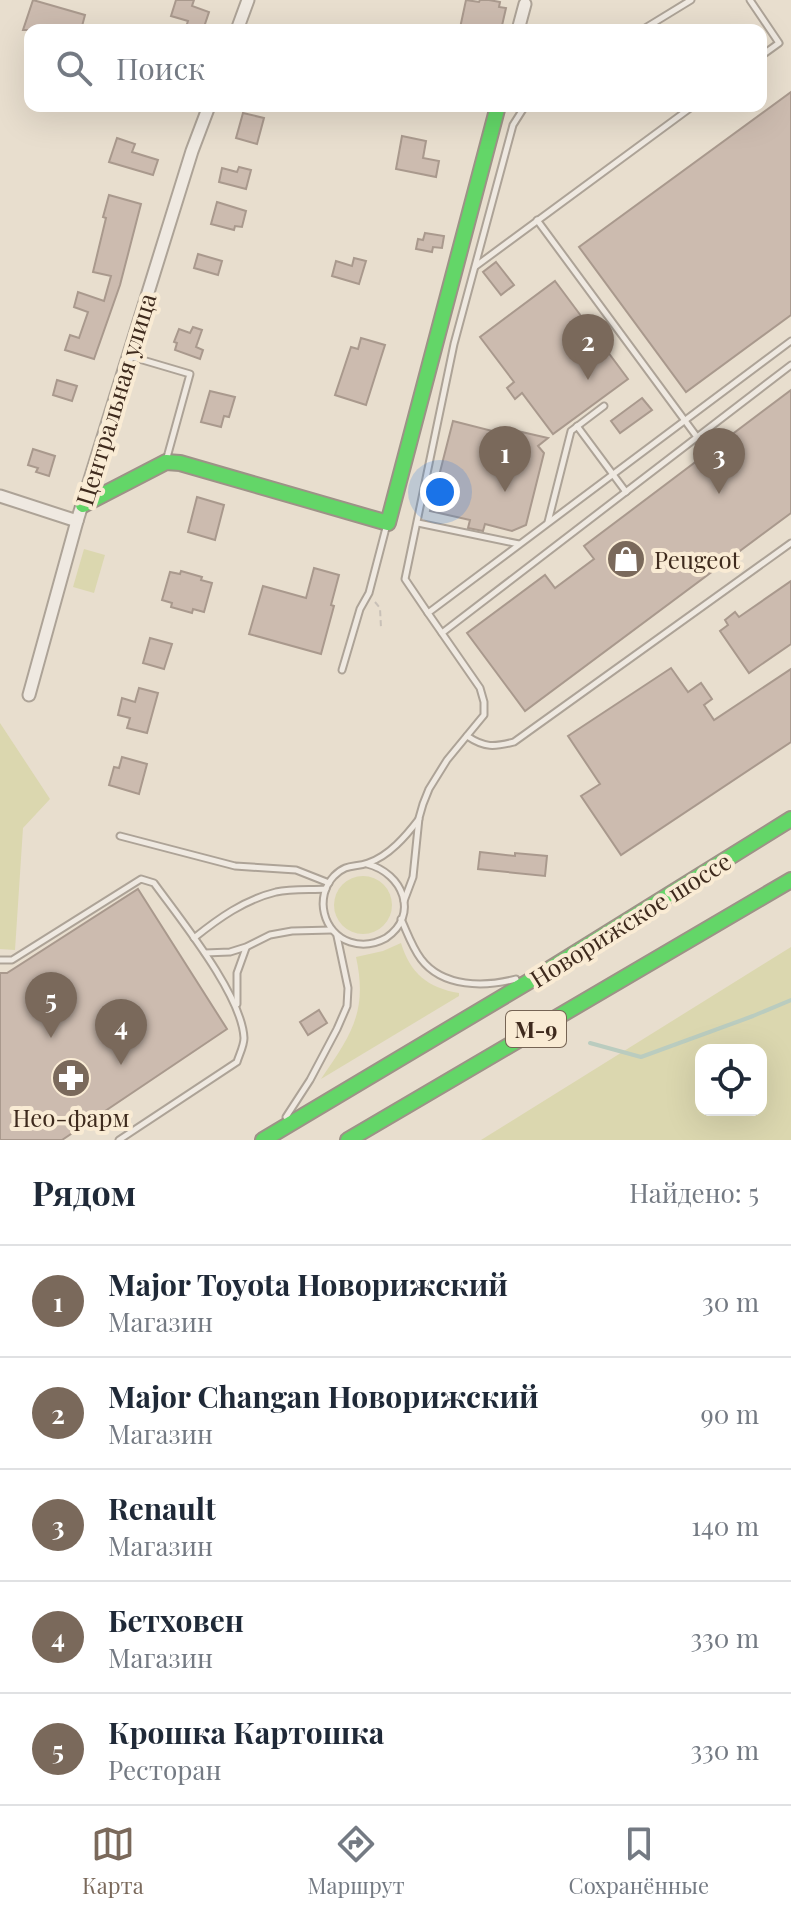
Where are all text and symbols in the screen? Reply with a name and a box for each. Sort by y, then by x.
search box [24,24,767,112]
icon: search [52,46,96,90]
text: Поиск [116,48,205,88]
street label: Центральная улица [67,289,163,509]
pin: 2 [562,314,614,380]
pin: 1 [479,426,531,492]
pin: 3 [693,428,745,494]
your location [420,472,460,512]
shop icon: Peugeot [605,538,647,580]
place label: Peugeot [654,543,741,575]
street label: Новорижское шоссе [524,844,736,994]
pin: 5 [25,972,77,1038]
pin: 4 [95,999,147,1065]
road number: М-9 [506,1011,566,1047]
map controls [695,1044,767,1116]
button: locate [695,1044,767,1116]
pharmacy icon: Нео-фарм [50,1057,92,1099]
place label: Нео-фарм [12,1101,130,1133]
text: Рядом [32,1169,136,1215]
text: Найдено: 5 [629,1175,759,1210]
text: Major Toyota Новорижский [108,1264,508,1304]
text: 1 [53,1284,63,1319]
text: 30 m [702,1284,759,1319]
text: Магазин [108,1304,213,1339]
text: Major Changan Новорижский [108,1376,539,1416]
text: 2 [51,1396,65,1431]
text: 90 m [701,1396,759,1431]
text: Магазин [108,1416,213,1451]
text: Renault [108,1488,216,1528]
text: 3 [52,1508,64,1543]
text: 140 m [691,1508,759,1543]
text: Магазин [108,1528,213,1563]
text: Бетховен [108,1600,244,1640]
text: 4 [51,1620,65,1655]
text: 330 m [690,1620,759,1655]
text: Магазин [108,1640,213,1675]
text: Крошка Картошка [108,1712,384,1752]
text: 5 [52,1732,64,1767]
text: 330 m [690,1732,759,1767]
text: Ресторан [108,1752,221,1787]
tab: Карта [82,1822,144,1900]
tab: Маршрут [308,1822,405,1900]
tab: Сохранённые [569,1822,709,1900]

